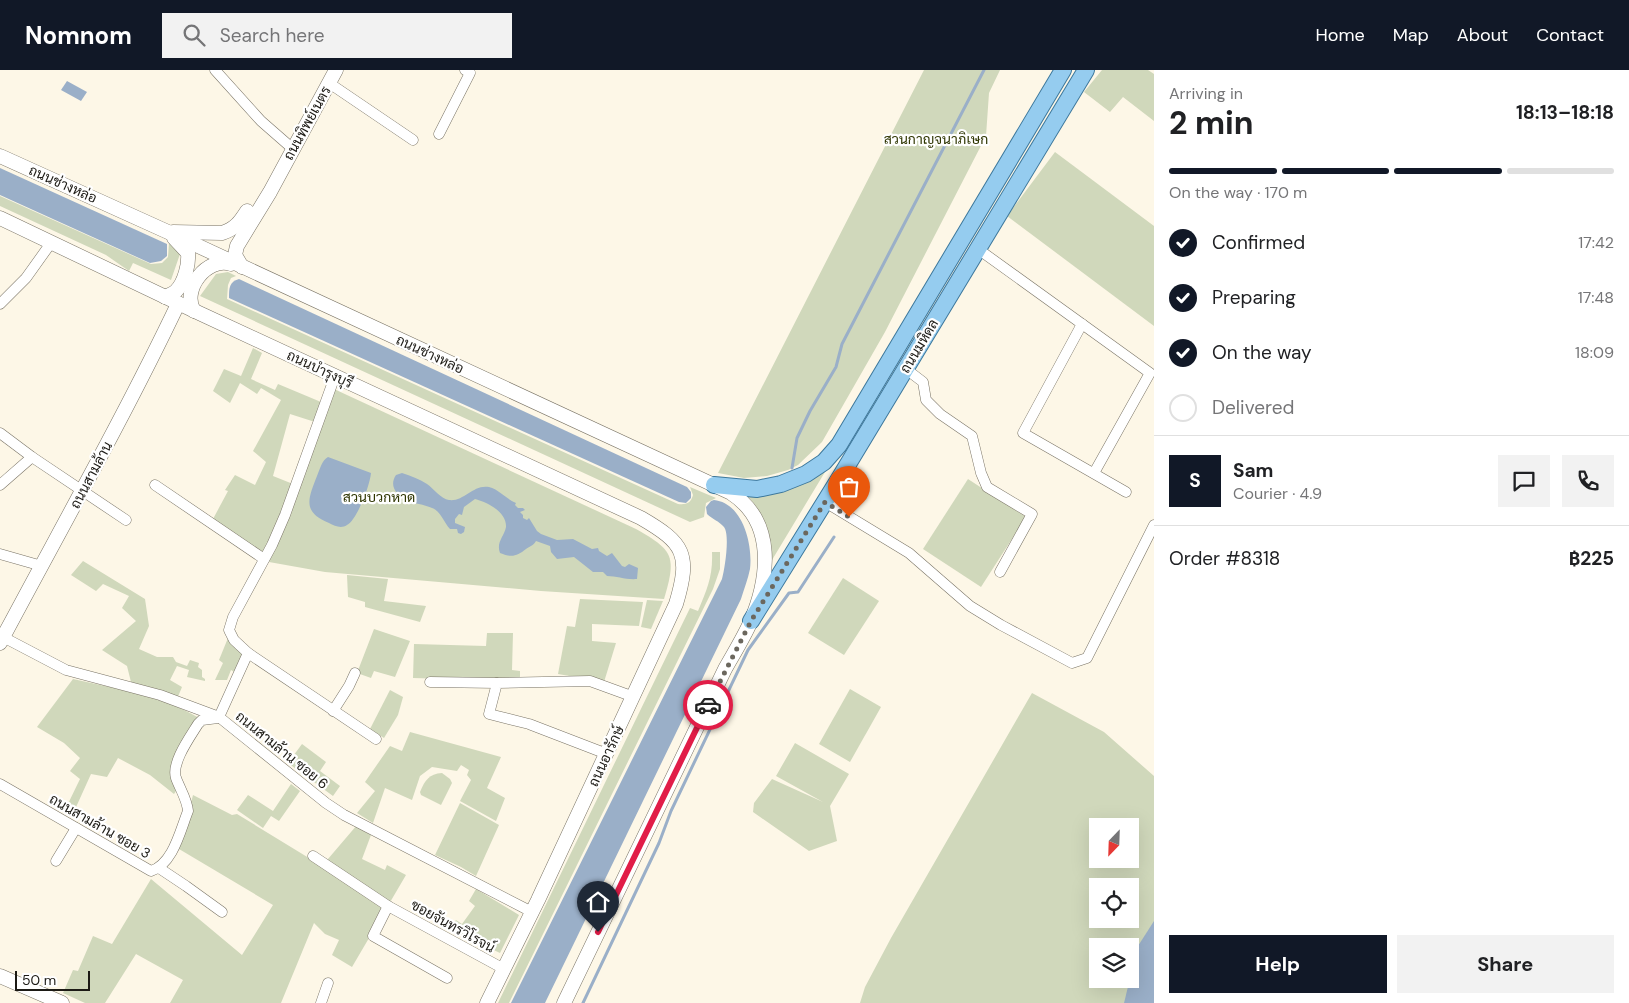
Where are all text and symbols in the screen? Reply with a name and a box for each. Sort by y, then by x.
search box [162,13,512,58]
text: Nomnom [25,20,132,51]
icon: search [180,21,208,49]
text: Search here [220,23,325,48]
text: Home [1315,23,1365,47]
text: Map [1393,23,1429,47]
text: About [1457,23,1508,47]
text: Contact [1536,23,1604,47]
street label: ถนนทิพย์เนตร [279,83,335,163]
text: Arriving in [1169,83,1243,104]
text: 18:13–18:18 [1516,100,1614,125]
text: 2 min [1169,102,1254,144]
park label: สวนกาญจนาภิเษก [884,130,988,148]
street label: ถนนช่างหล่อ [26,161,100,207]
text: On the way · 170 m [1169,182,1307,203]
icon: check [1169,229,1197,257]
text: Confirmed [1212,230,1305,255]
text: 17:42 [1578,232,1614,253]
icon: check [1169,284,1197,312]
text: Preparing [1212,285,1296,310]
text: 17:48 [1578,287,1614,308]
street label: ถนนมหิดล [896,316,942,376]
street label: ถนนช่างหล่อ [393,330,467,378]
icon: check [1169,339,1197,367]
text: On the way [1212,340,1312,365]
text: 18:09 [1575,342,1614,363]
street label: ถนนบำรุงบุรี [284,346,356,393]
text: Delivered [1212,395,1294,420]
street label: ถนนสามล้าน [66,438,116,512]
button: chat [1498,455,1550,507]
button: phone [1562,455,1614,507]
text: Sam [1233,458,1274,483]
pin [828,466,870,517]
text: S [1189,468,1201,493]
icon: bag [835,473,863,501]
text: Courier · 4.9 [1233,483,1322,504]
park label: สวนบวกหาด [343,488,415,506]
text: Order #8318 [1169,546,1280,571]
text: ฿225 [1569,546,1614,571]
courier [683,680,733,730]
icon: car [694,691,722,719]
street label: ถนนสามล้าน ซอย 6 [232,707,332,793]
street label: ถนนอารักษ์ [584,722,628,789]
street label: ถนนสามล้าน ซอย 3 [46,790,154,862]
north arrow [1089,818,1139,868]
map controls [1089,818,1139,988]
button: locate [1089,878,1139,928]
pin [577,881,619,932]
icon: home [584,888,612,916]
street label: ซอยจันทรวิโรจน์ [408,895,498,957]
button: Help [1169,935,1387,993]
button: Share [1397,935,1614,993]
button: layers [1089,938,1139,988]
scale bar [15,968,90,991]
text: 50 m [22,971,56,989]

